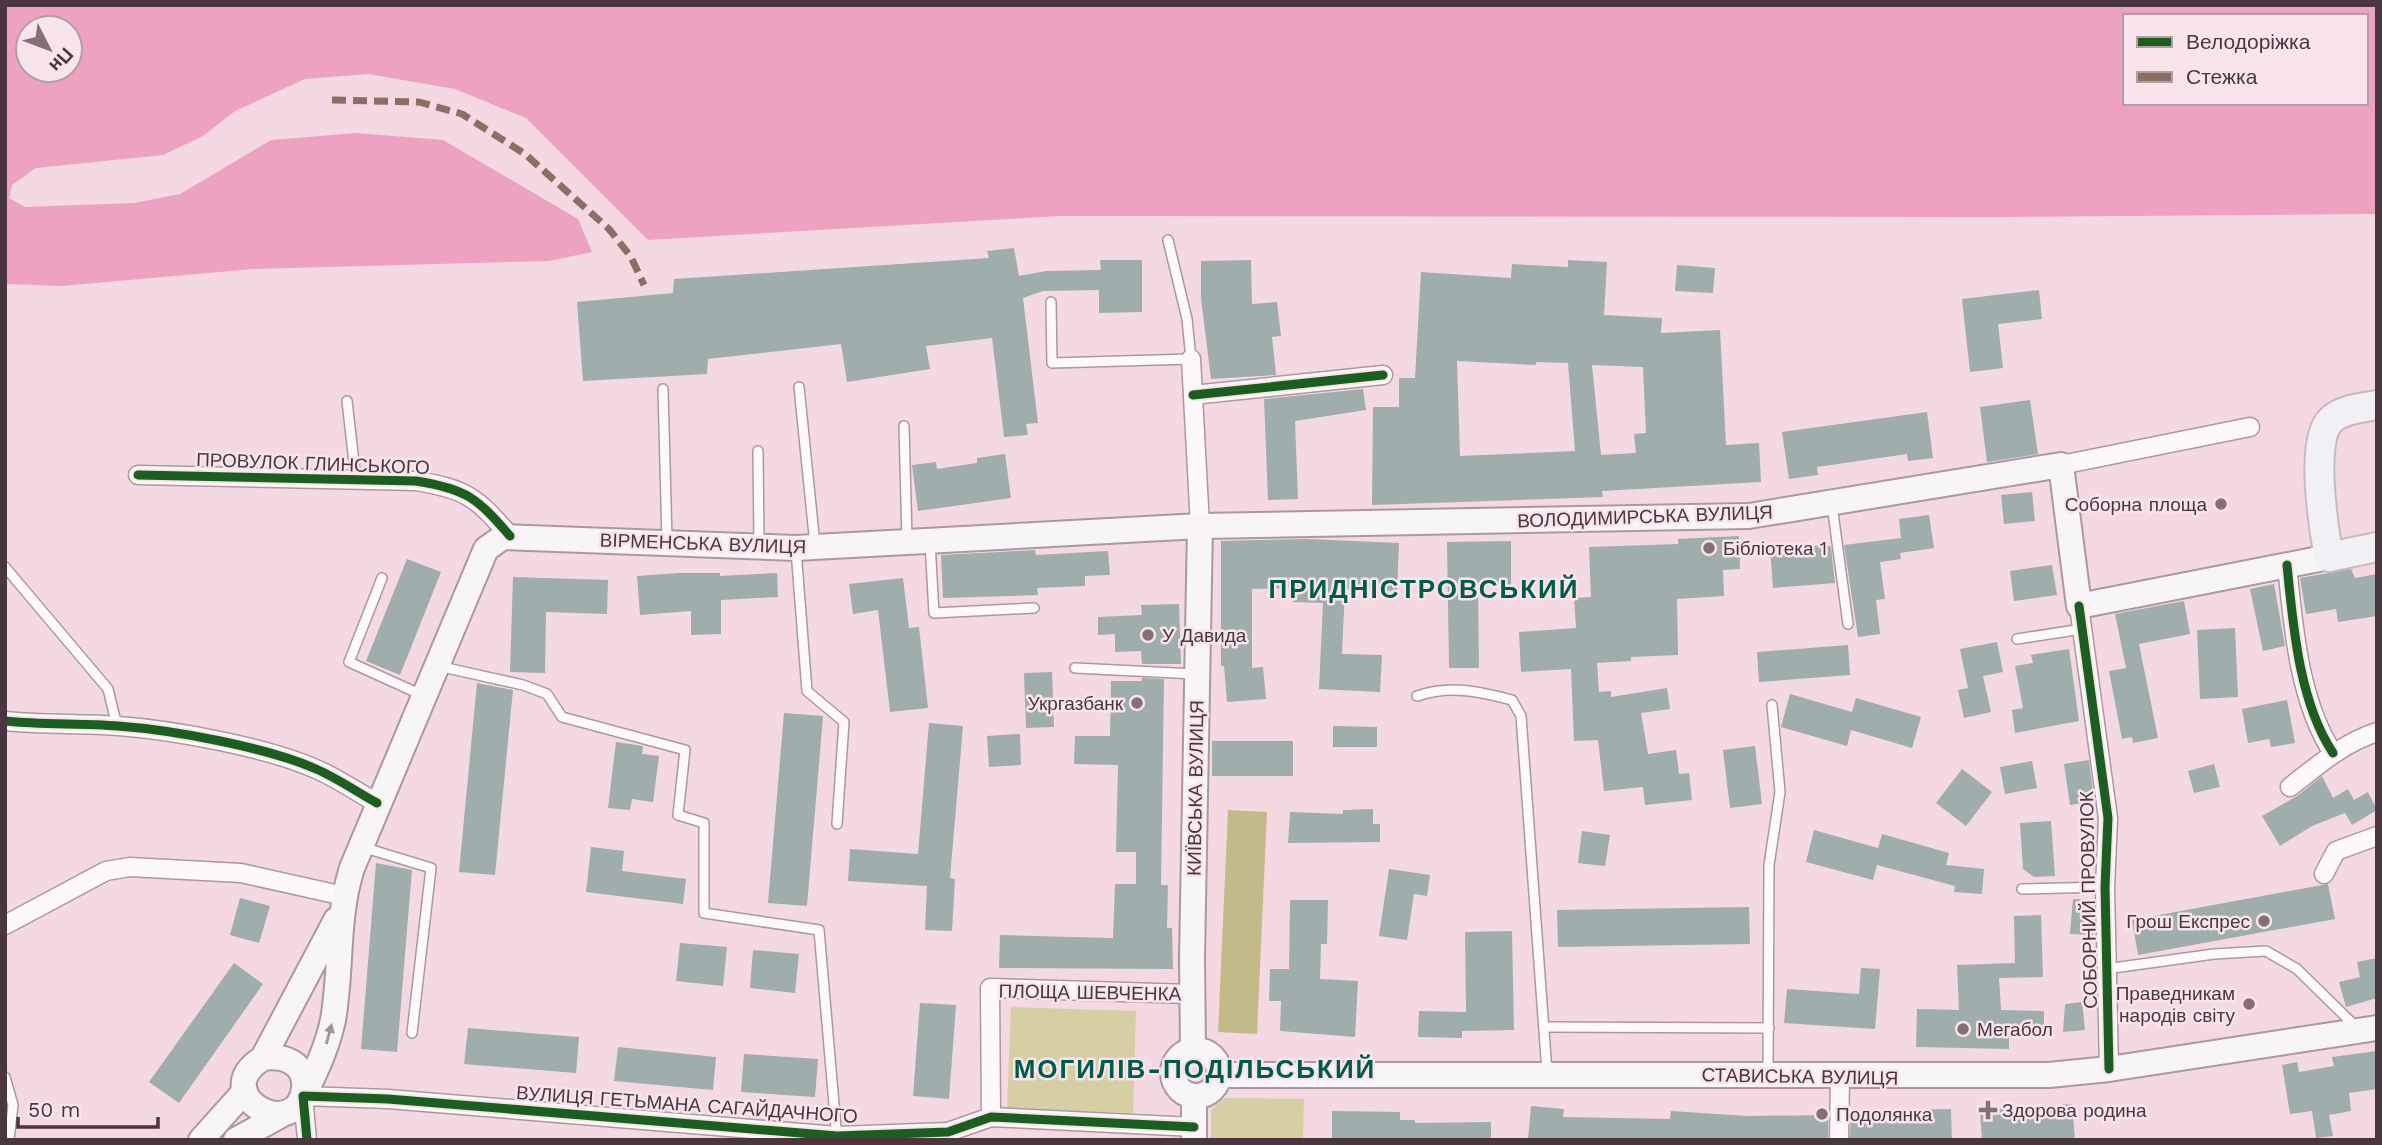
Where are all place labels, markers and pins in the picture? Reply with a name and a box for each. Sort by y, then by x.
place label: Соборна площа [2065,493,2207,516]
marker: Соборна площа [2213,496,2229,512]
place label: Бібліотека 1 [1723,537,1827,560]
marker: Бібліотека 1 [1701,540,1717,556]
place label: У Давида [1162,624,1247,647]
marker: У Давида [1140,627,1156,643]
place label: Укргазбанк [1028,692,1124,715]
marker: Укргазбанк [1129,695,1145,711]
place label: Грош Експрес [2126,910,2250,933]
marker: Грош Експрес [2256,913,2272,929]
place label: Праведникам народів світу [2116,982,2235,1027]
marker: Праведникам народів світу [2241,996,2257,1012]
place label: Мегабол [1977,1018,2053,1041]
marker: Мегабол [1955,1021,1971,1037]
place label: Здорова родина [2002,1099,2147,1122]
marker: Здорова родина [1980,1102,1996,1118]
place label: Подолянка [1836,1103,1933,1126]
marker: Подолянка [1814,1106,1830,1122]

